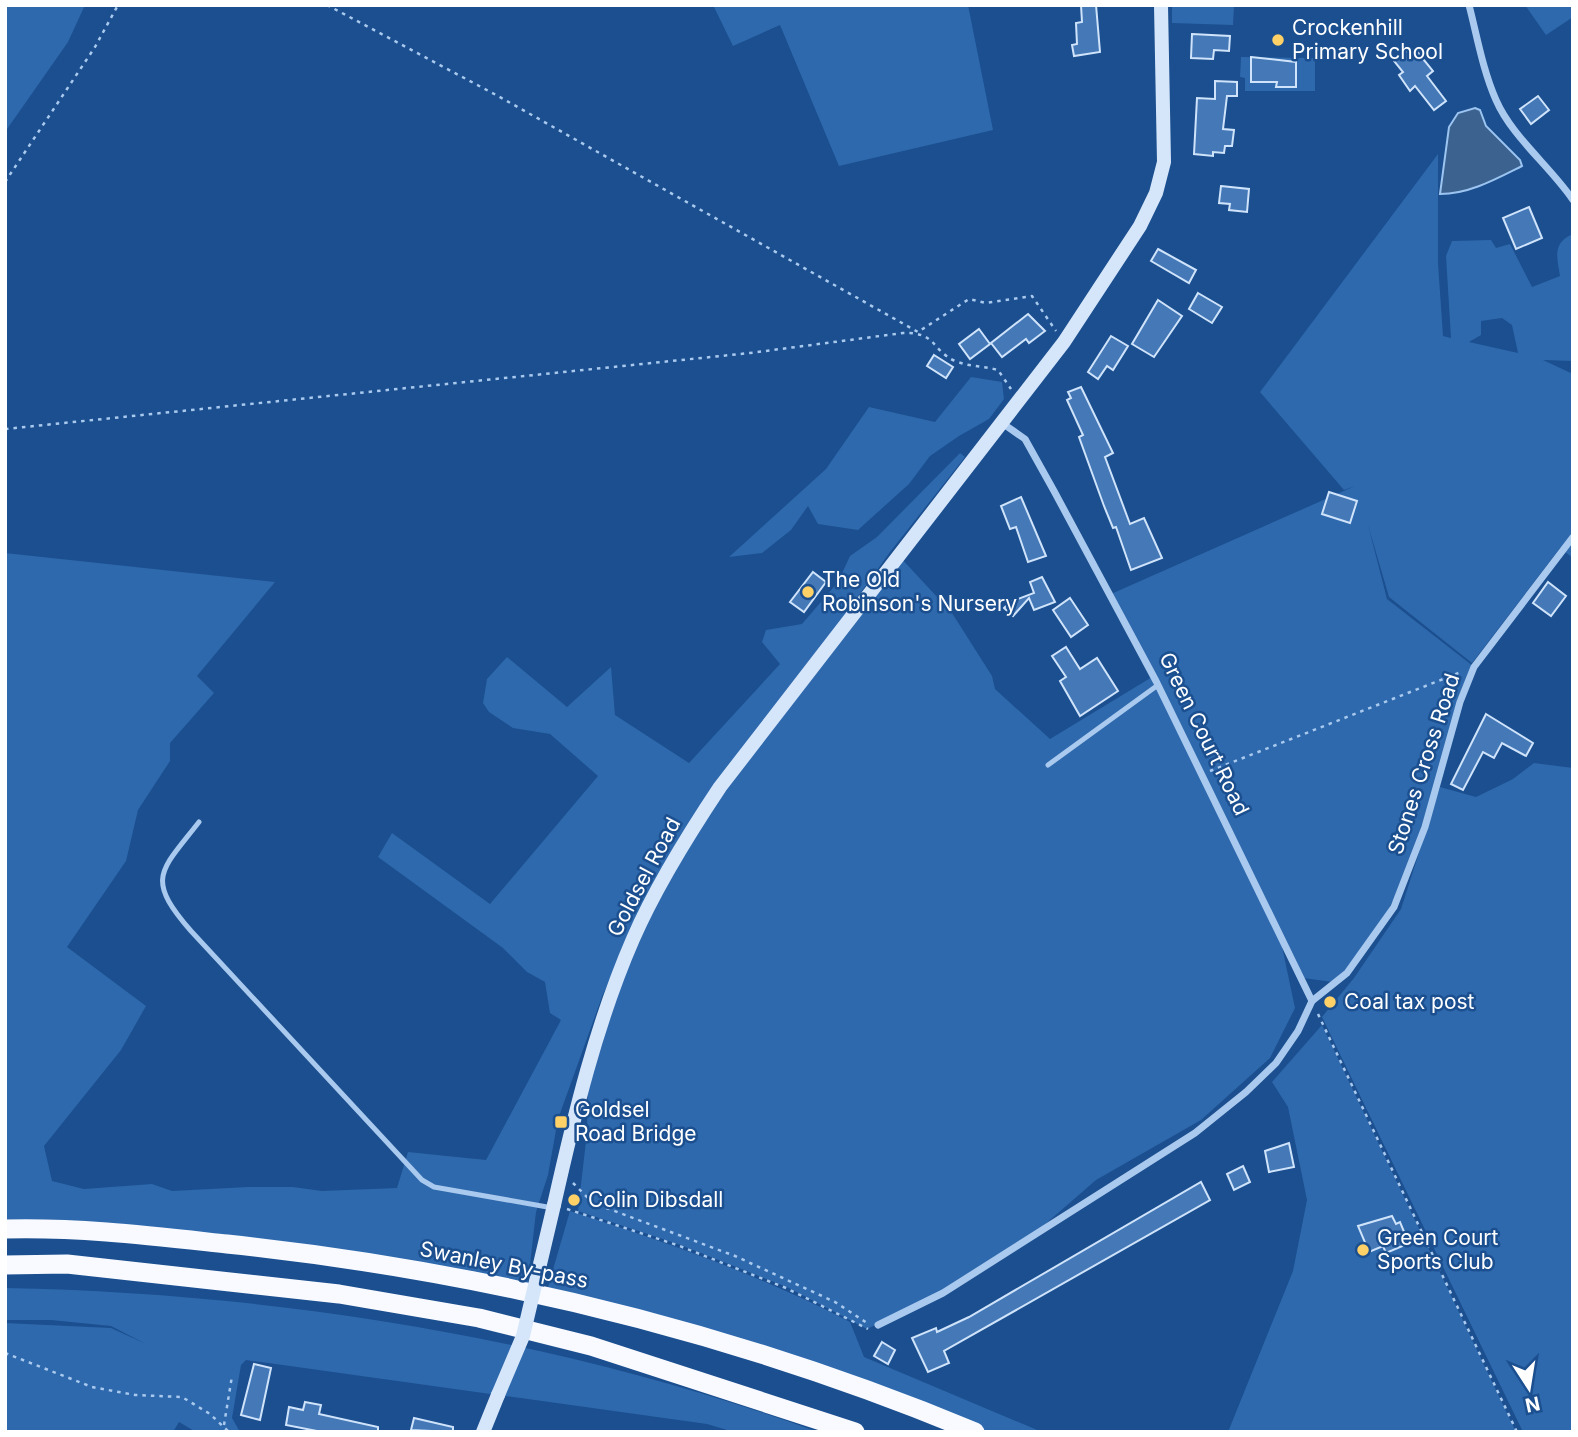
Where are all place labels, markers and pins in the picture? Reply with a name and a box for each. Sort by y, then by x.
place label: Crockenhill Primary School [1292,15,1443,64]
marker: Crockenhill Primary School [1270,32,1286,48]
place label: The Old Robinson's Nursery [822,567,1017,616]
marker: The Old Robinson's Nursery [800,584,816,600]
place label: Coal tax post [1344,989,1475,1014]
marker: Coal tax post [1322,994,1338,1010]
place label: Goldsel Road Bridge [575,1097,697,1146]
marker: Goldsel Road Bridge [553,1114,569,1130]
place label: Colin Dibsdall [588,1187,723,1212]
marker: Colin Dibsdall [566,1192,582,1208]
place label: Green Court Sports Club [1377,1225,1499,1274]
marker: Green Court Sports Club [1355,1242,1371,1258]

